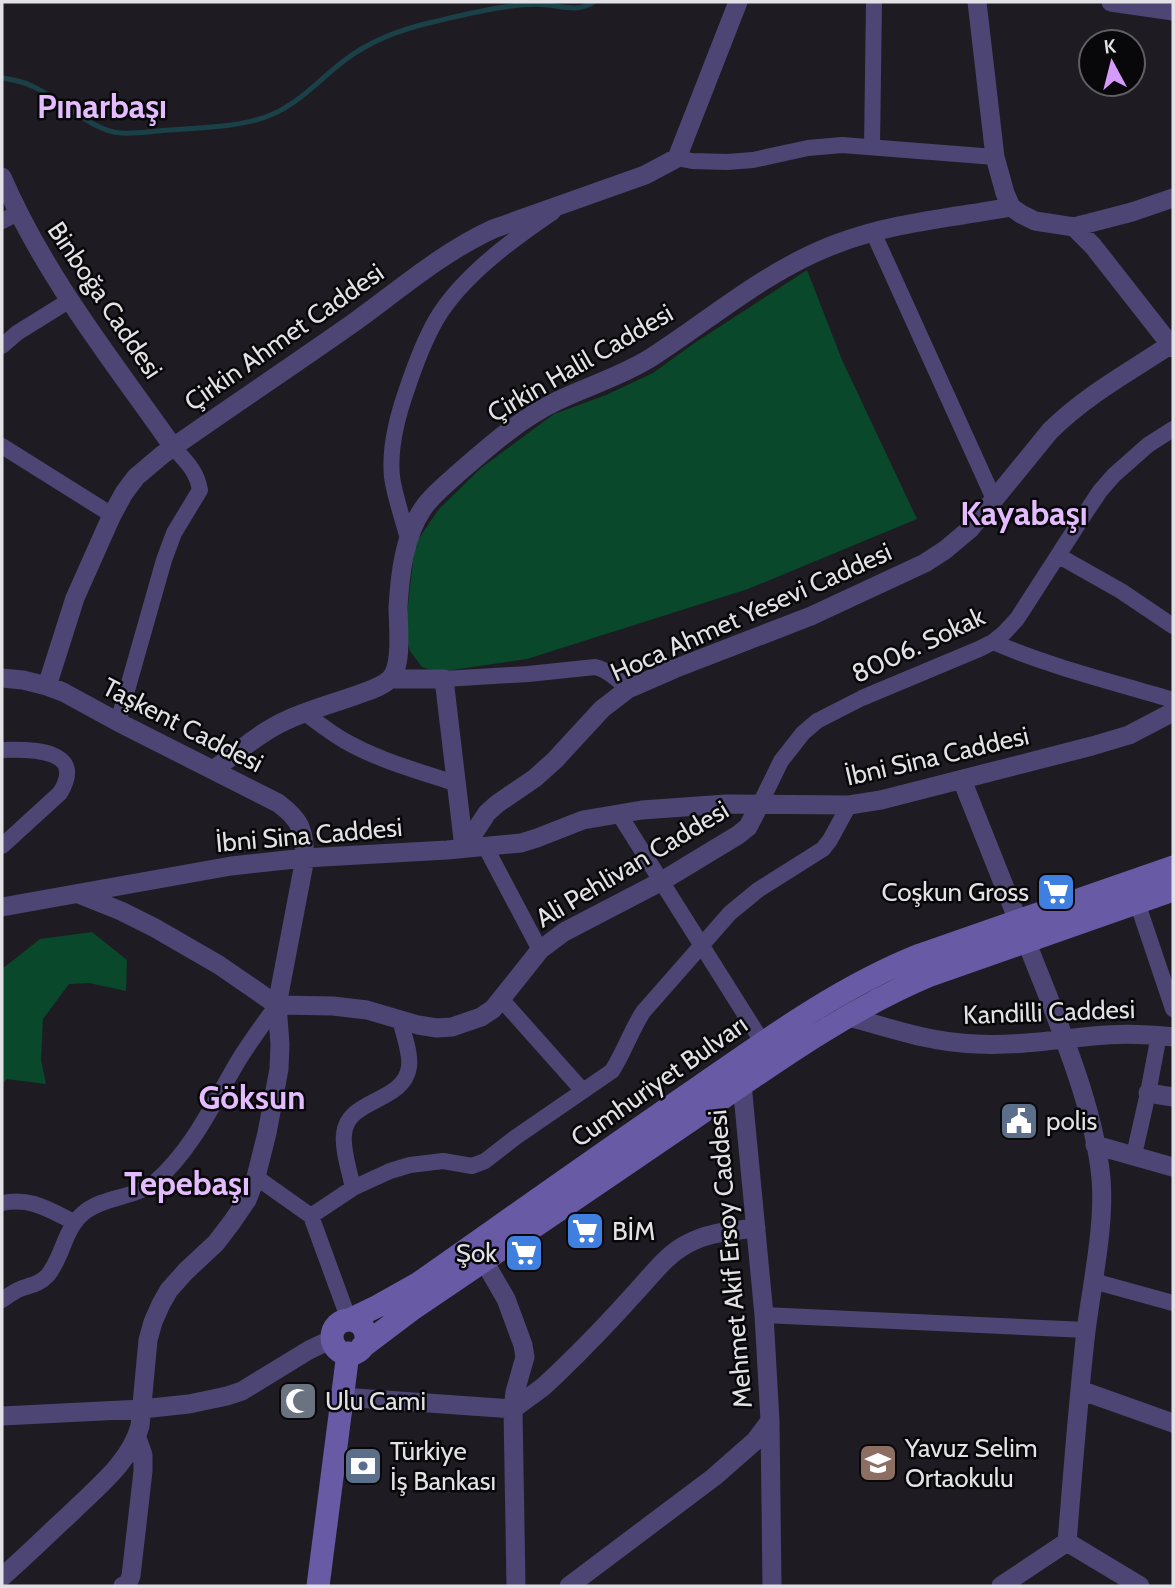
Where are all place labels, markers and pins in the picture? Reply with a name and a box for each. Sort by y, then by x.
supermarket icon: Coşkun Gross [1035,871,1077,913]
place label: Coşkun Gross [882,876,1029,908]
public building icon: polis [998,1100,1040,1142]
place label: polis [1046,1105,1097,1137]
supermarket icon: BİM [564,1210,606,1252]
place label: BİM [612,1215,655,1247]
supermarket icon: Şok [503,1232,545,1274]
place label: Şok [456,1237,497,1269]
mosque icon: Ulu Cami [277,1380,319,1422]
place label: Ulu Cami [325,1385,426,1417]
place label: Yavuz Selim Ortaokulu [904,1432,1037,1494]
place label: Türkiye İş Bankası [390,1435,496,1497]
school or university icon: Yavuz Selim Ortaokulu [857,1442,899,1484]
bank icon: Türkiye İş Bankası [342,1445,384,1487]

